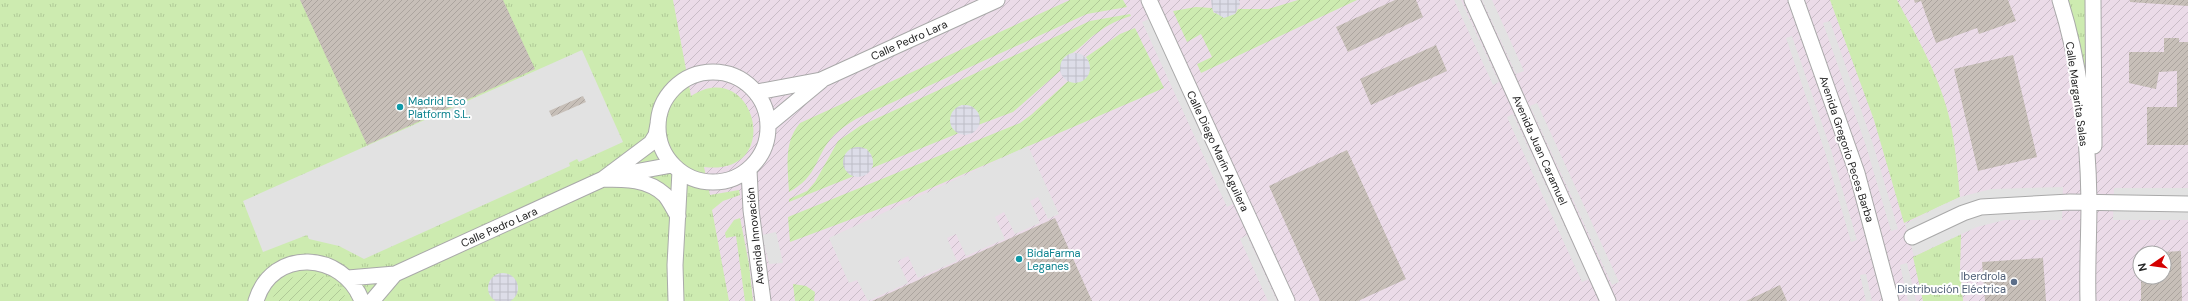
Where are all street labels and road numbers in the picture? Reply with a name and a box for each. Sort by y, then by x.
street label: Calle Pedro Lara [869,17,949,63]
street label: Calle Margarita Salas [2063,41,2091,147]
street label: Avenida Gregorio Peces Barba [1817,74,1877,224]
street label: Calle Diego Marín Aguilera [1184,88,1252,214]
street label: Avenida Juan Caramuel [1509,93,1571,207]
street label: Avenida Innovación [743,187,767,285]
street label: Calle Pedro Lara [459,204,539,250]

